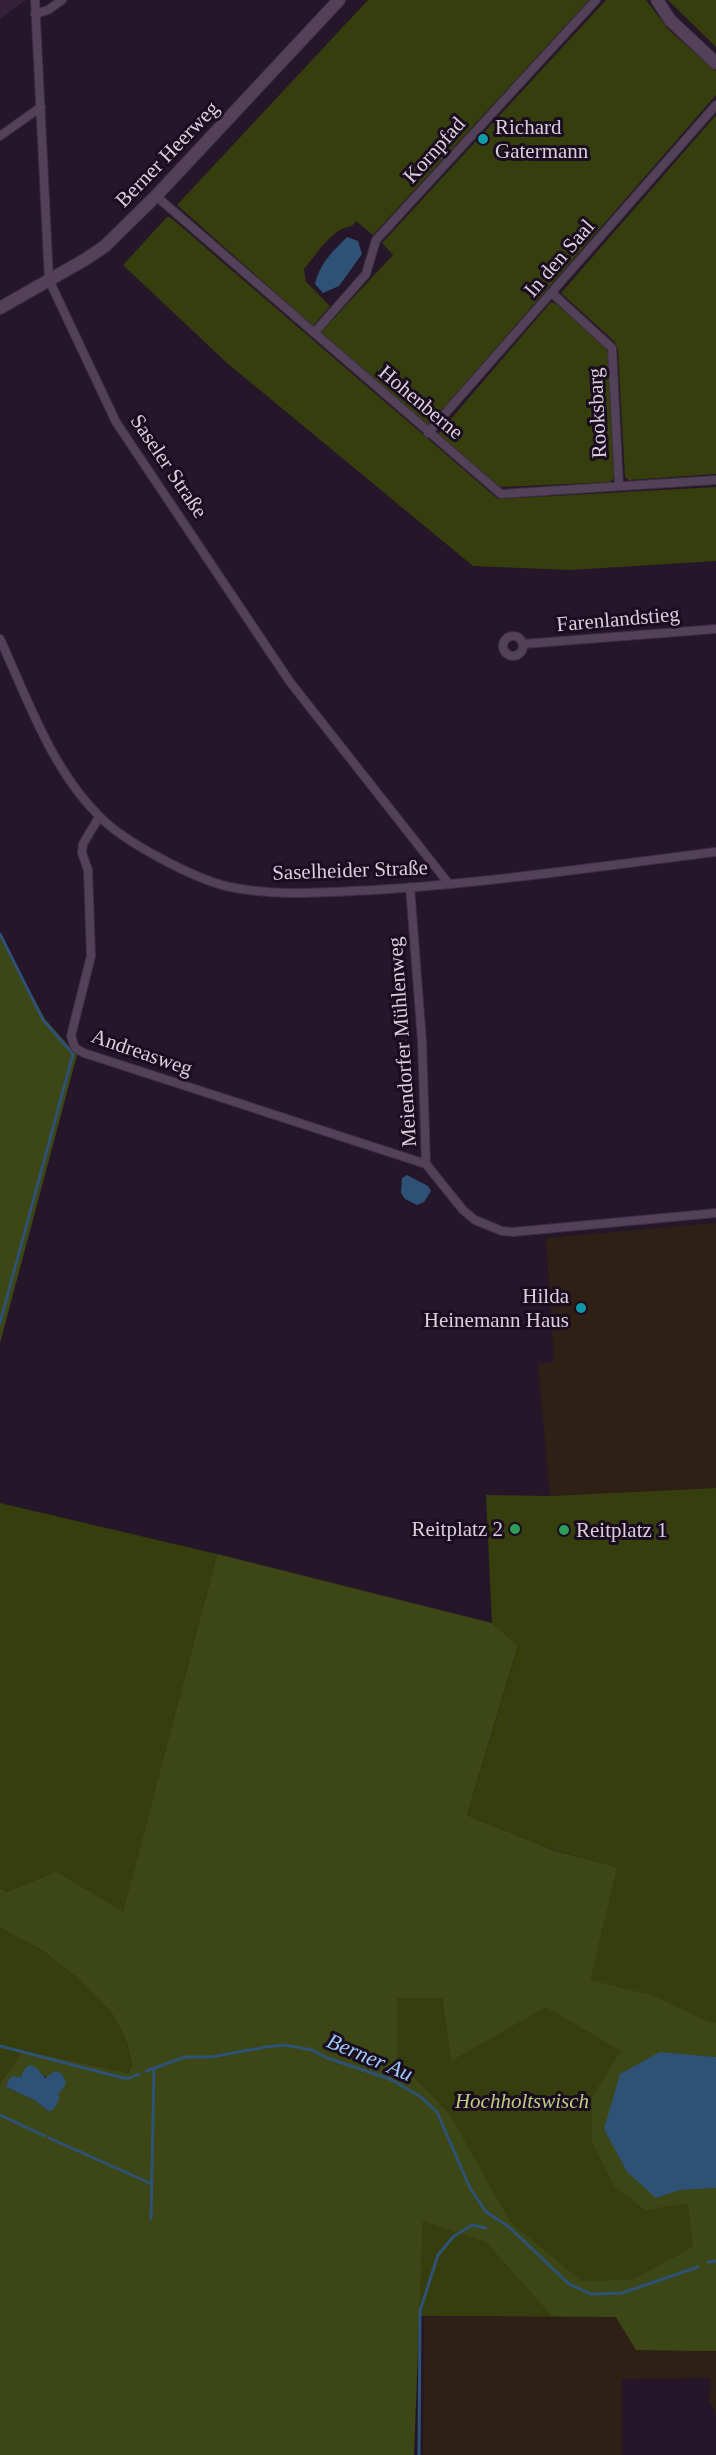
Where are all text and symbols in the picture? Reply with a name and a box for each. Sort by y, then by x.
street label: Berner Heerweg [110,96,224,212]
street label: Kornpfad [398,112,470,188]
place label: Richard Gatermann [495,115,589,163]
marker: Richard Gatermann [476,132,490,146]
street label: In den Saal [519,214,599,302]
street label: Hohenberne [374,360,468,444]
street label: Rooksbarg [583,367,611,459]
street label: Saseler Straße [126,410,212,522]
street label: Farenlandstieg [555,602,681,636]
street label: Saselheider Straße [272,855,428,885]
street label: Meiendorfer Mühlenweg [383,936,421,1148]
street label: Andreasweg [88,1024,196,1081]
place label: Hilda Heinemann Haus [424,1284,570,1332]
marker: Hilda Heinemann Haus [574,1301,588,1315]
place label: Reitplatz 2 [411,1517,503,1541]
place label: Reitplatz 1 [576,1518,668,1542]
marker: Reitplatz 2 [508,1522,522,1536]
marker: Reitplatz 1 [557,1523,571,1537]
water label: Berner Au [323,2028,417,2086]
park label: Hochholtswisch [454,2089,589,2113]

